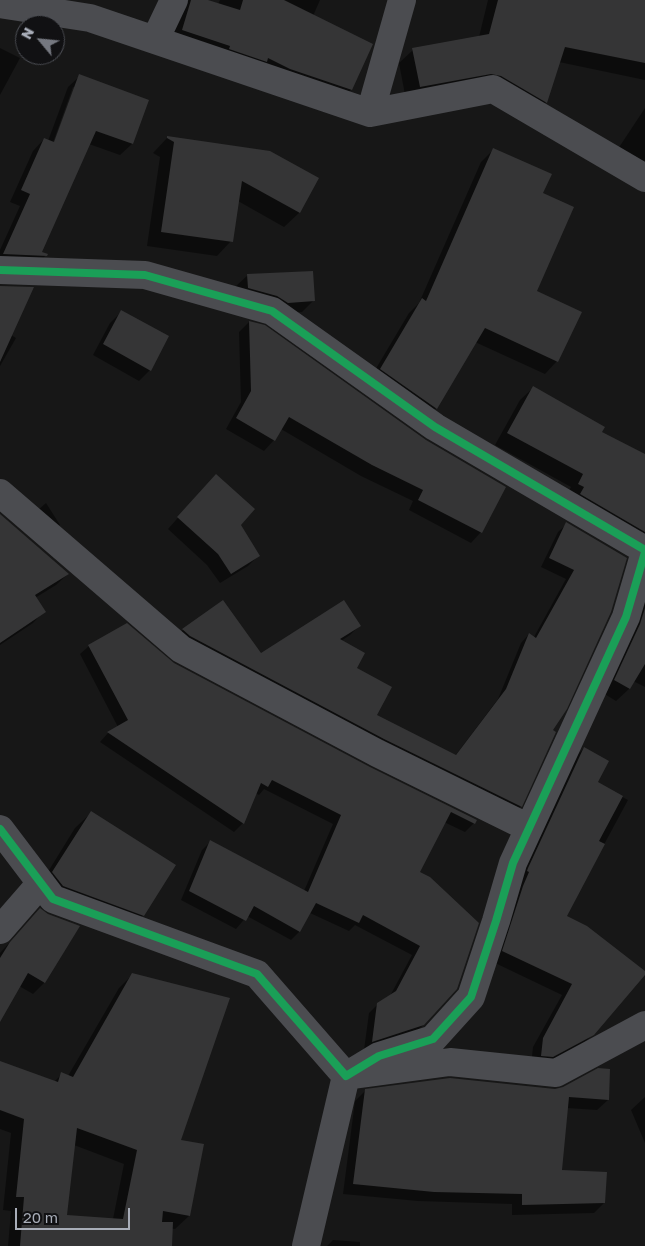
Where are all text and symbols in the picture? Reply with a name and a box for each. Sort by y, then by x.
north arrow [15,15,65,65]
text: N [17,25,37,42]
scale bar [18,1198,132,1230]
text: 20 m [23,1208,58,1226]

